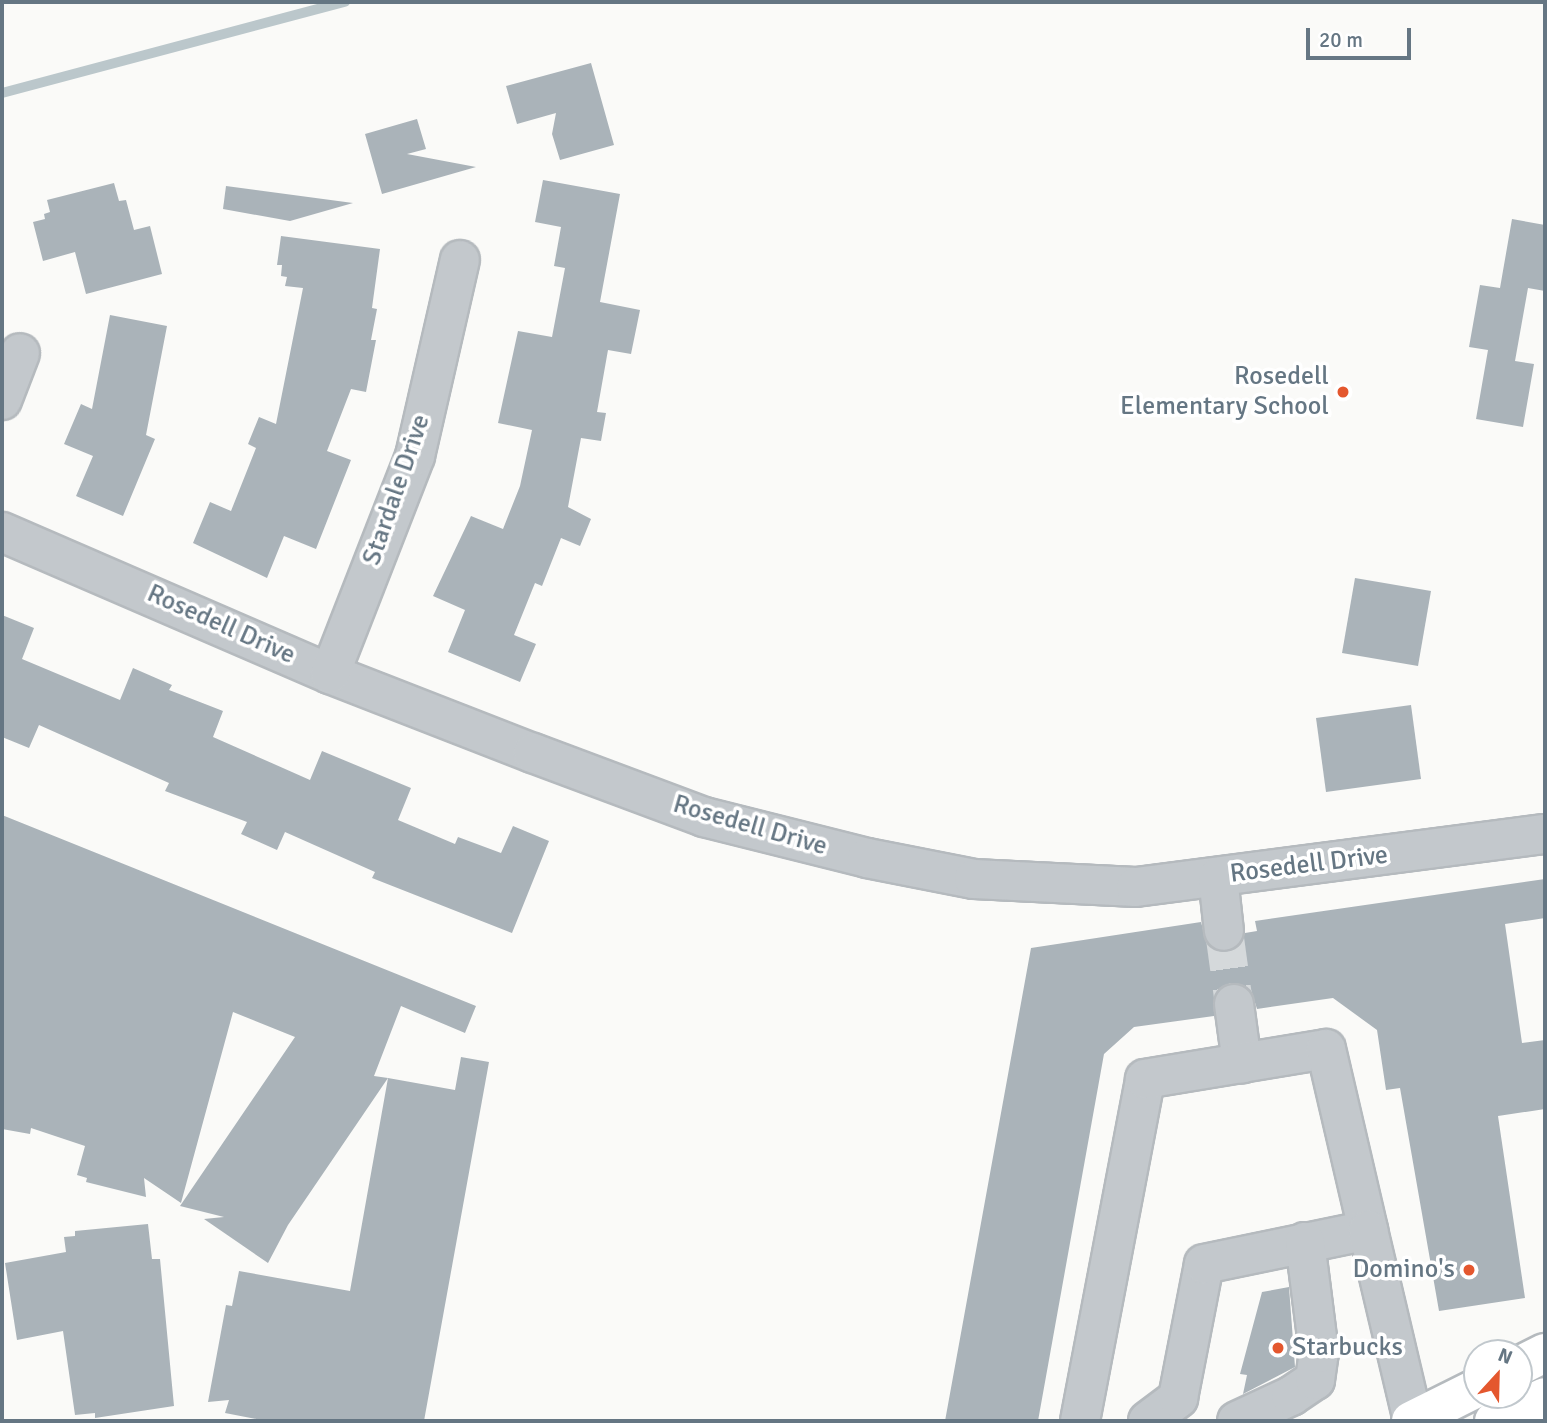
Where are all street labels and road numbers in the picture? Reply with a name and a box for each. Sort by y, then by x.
street label: Stardale Drive [357,411,437,569]
street label: Rosedell Drive [142,578,300,672]
street label: Rosedell Drive [669,789,831,863]
street label: Rosedell Drive [1228,840,1390,890]

